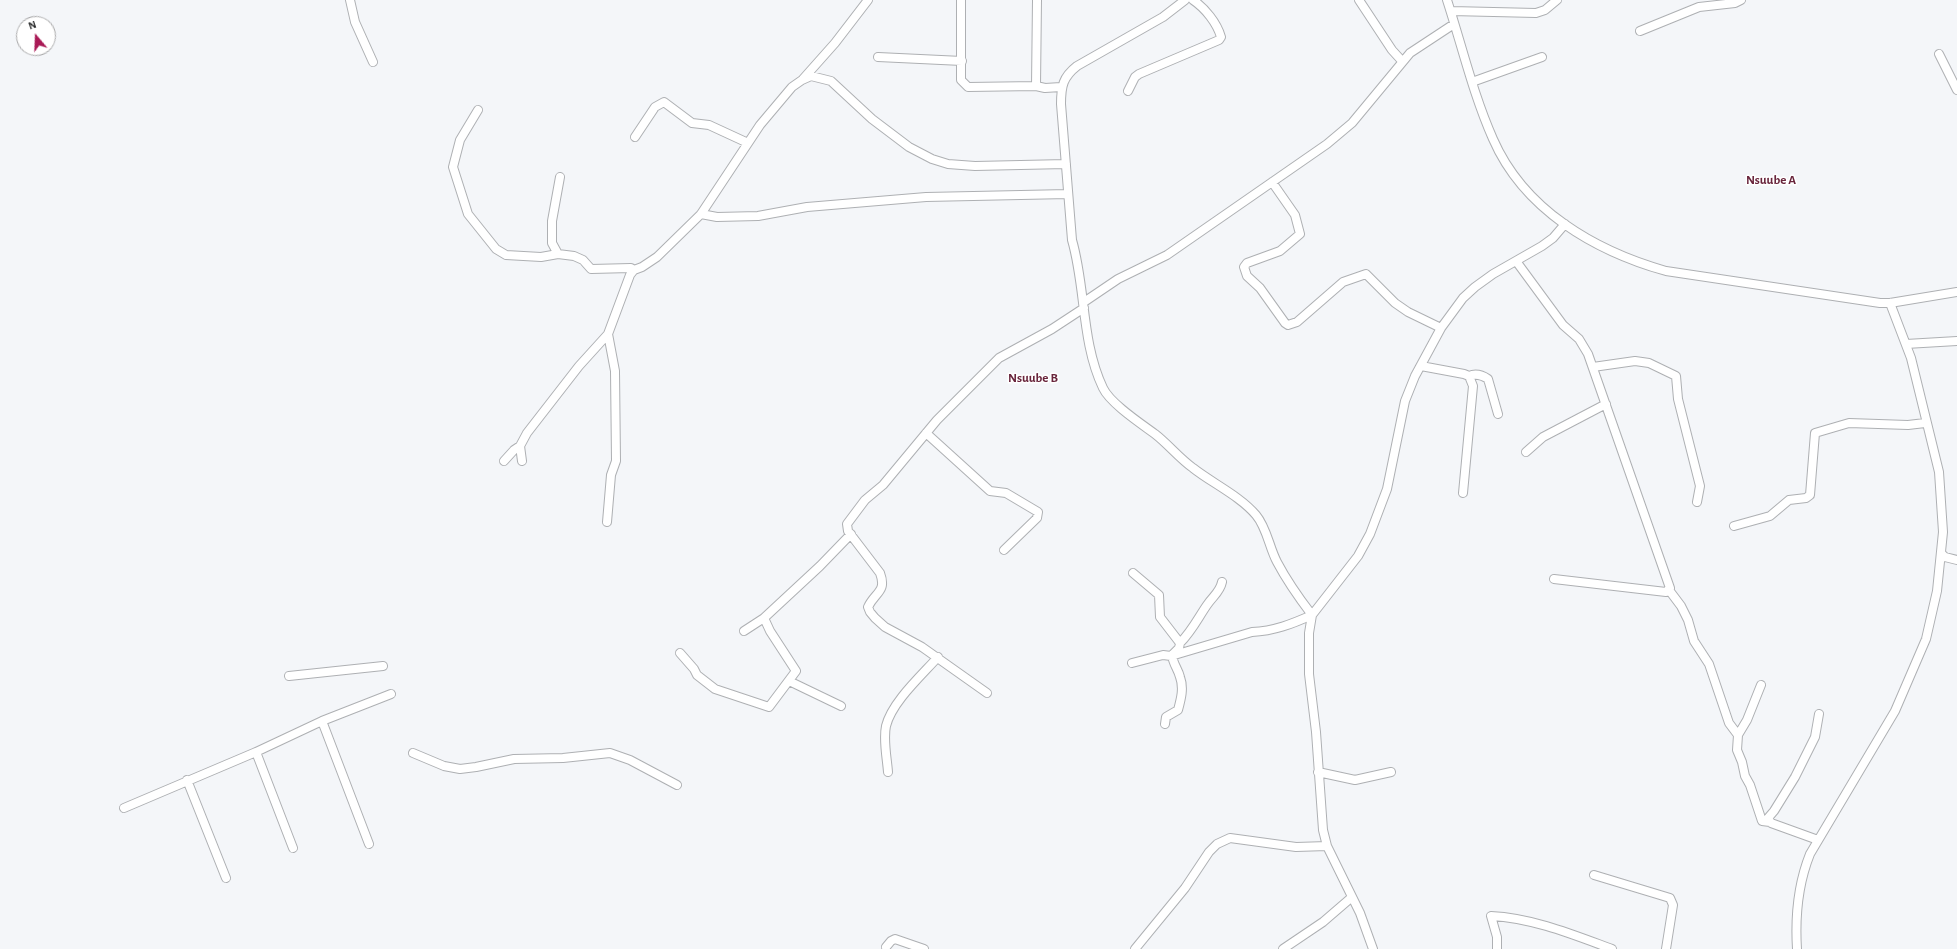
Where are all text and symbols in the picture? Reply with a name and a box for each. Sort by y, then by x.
north arrow [16,16,56,56]
text: N [27,19,38,32]
district label: Nsuube A [1746,172,1796,188]
district label: Nsuube B [1008,370,1058,386]

